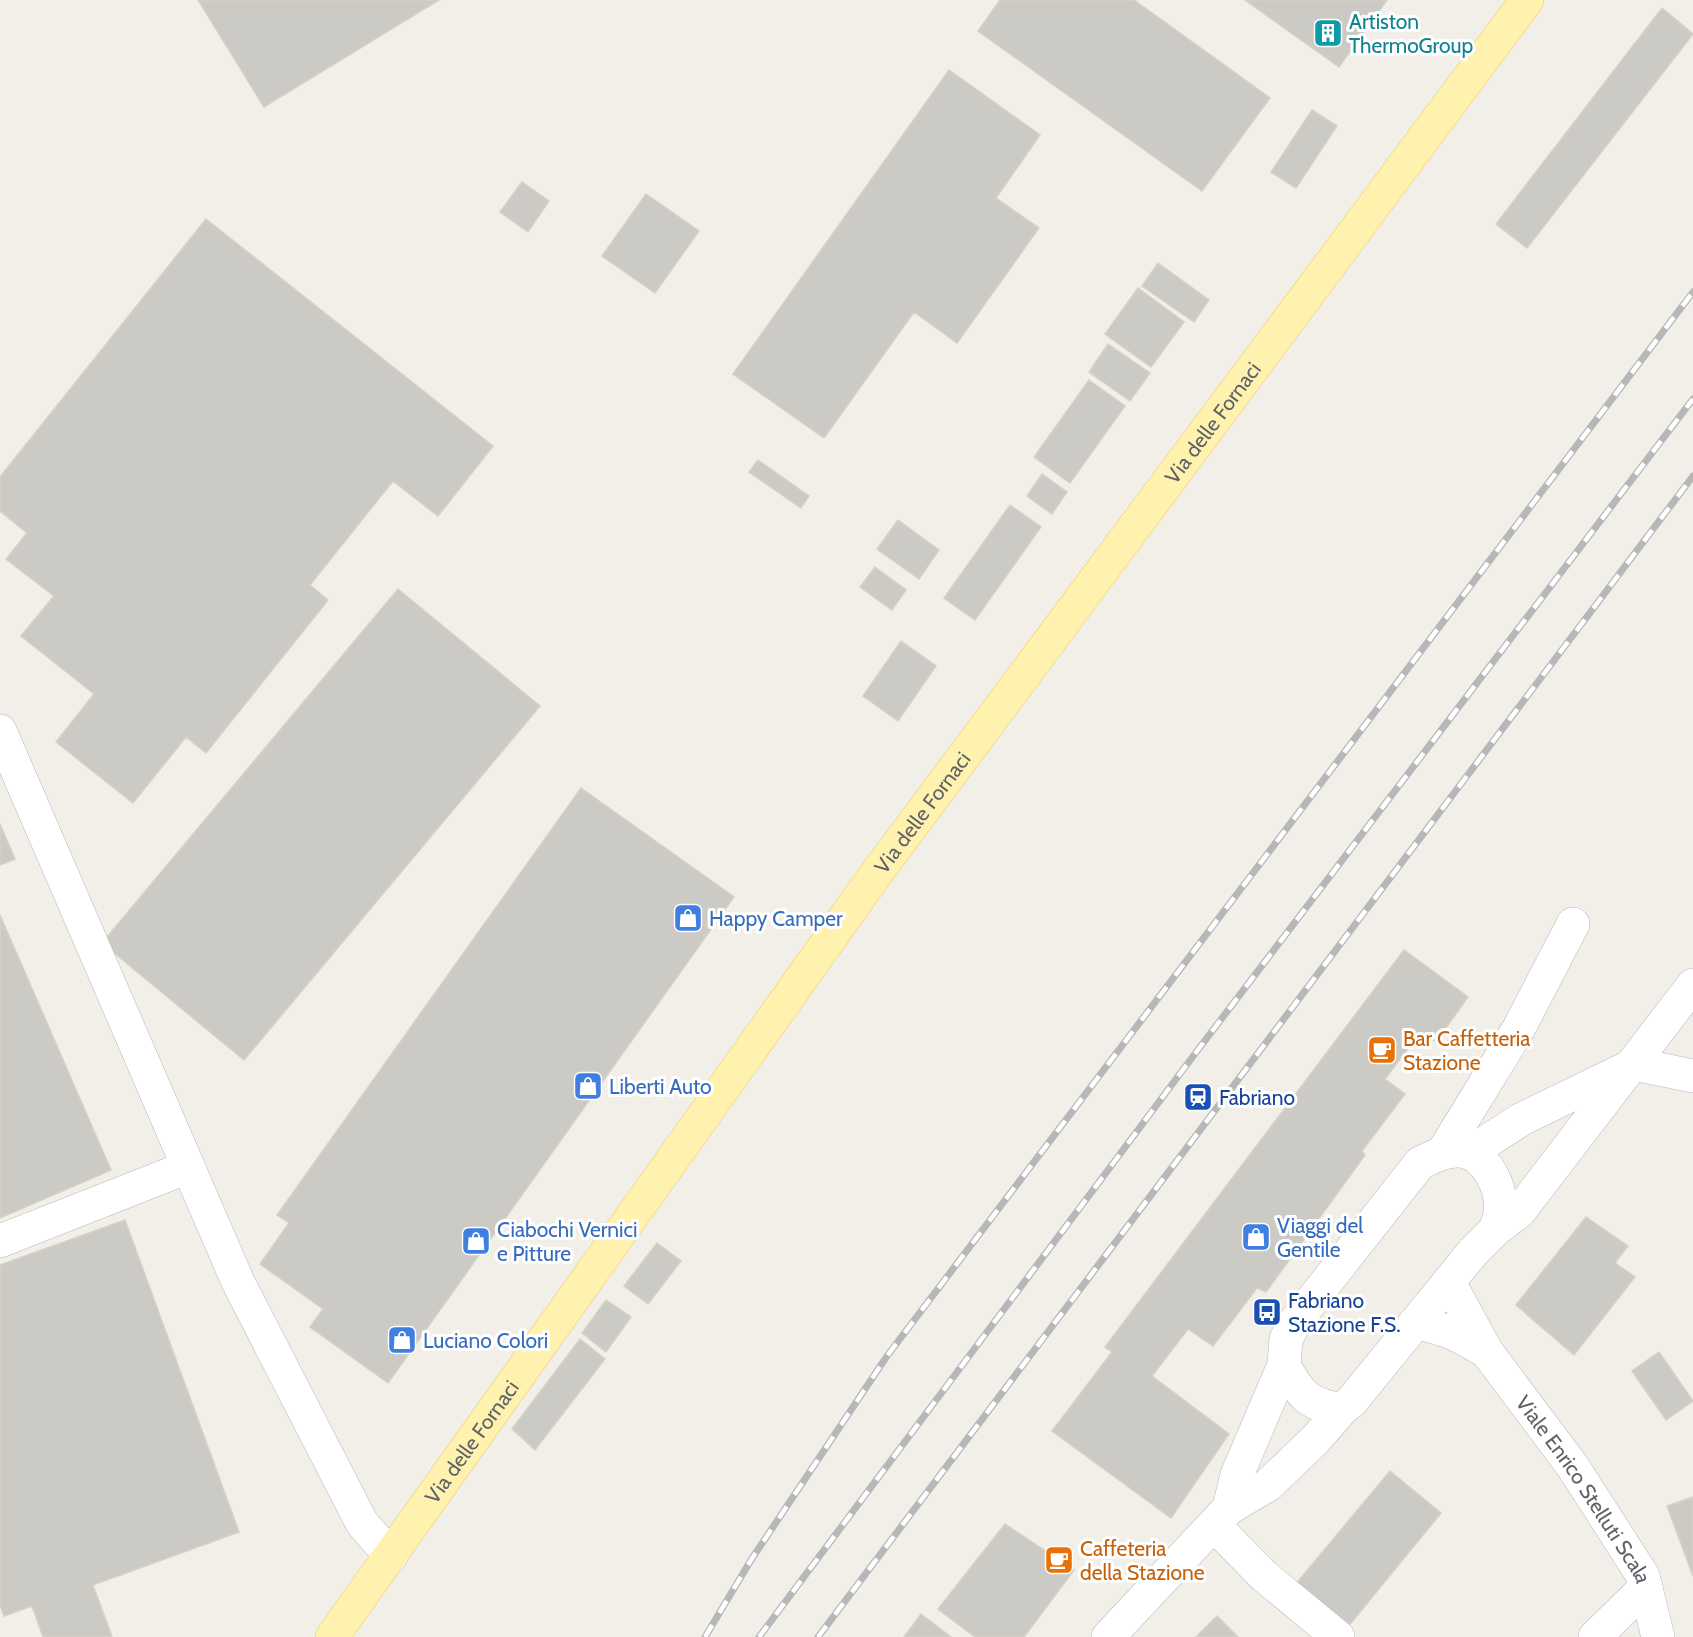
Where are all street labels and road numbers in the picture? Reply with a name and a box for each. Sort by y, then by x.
street label: Via delle Fornaci [1159,357,1266,488]
street label: Via delle Fornaci [869,747,975,878]
street label: Via delle Fornaci [419,1375,524,1508]
street label: Viale Enrico Stelluti Scala [1511,1390,1657,1585]

